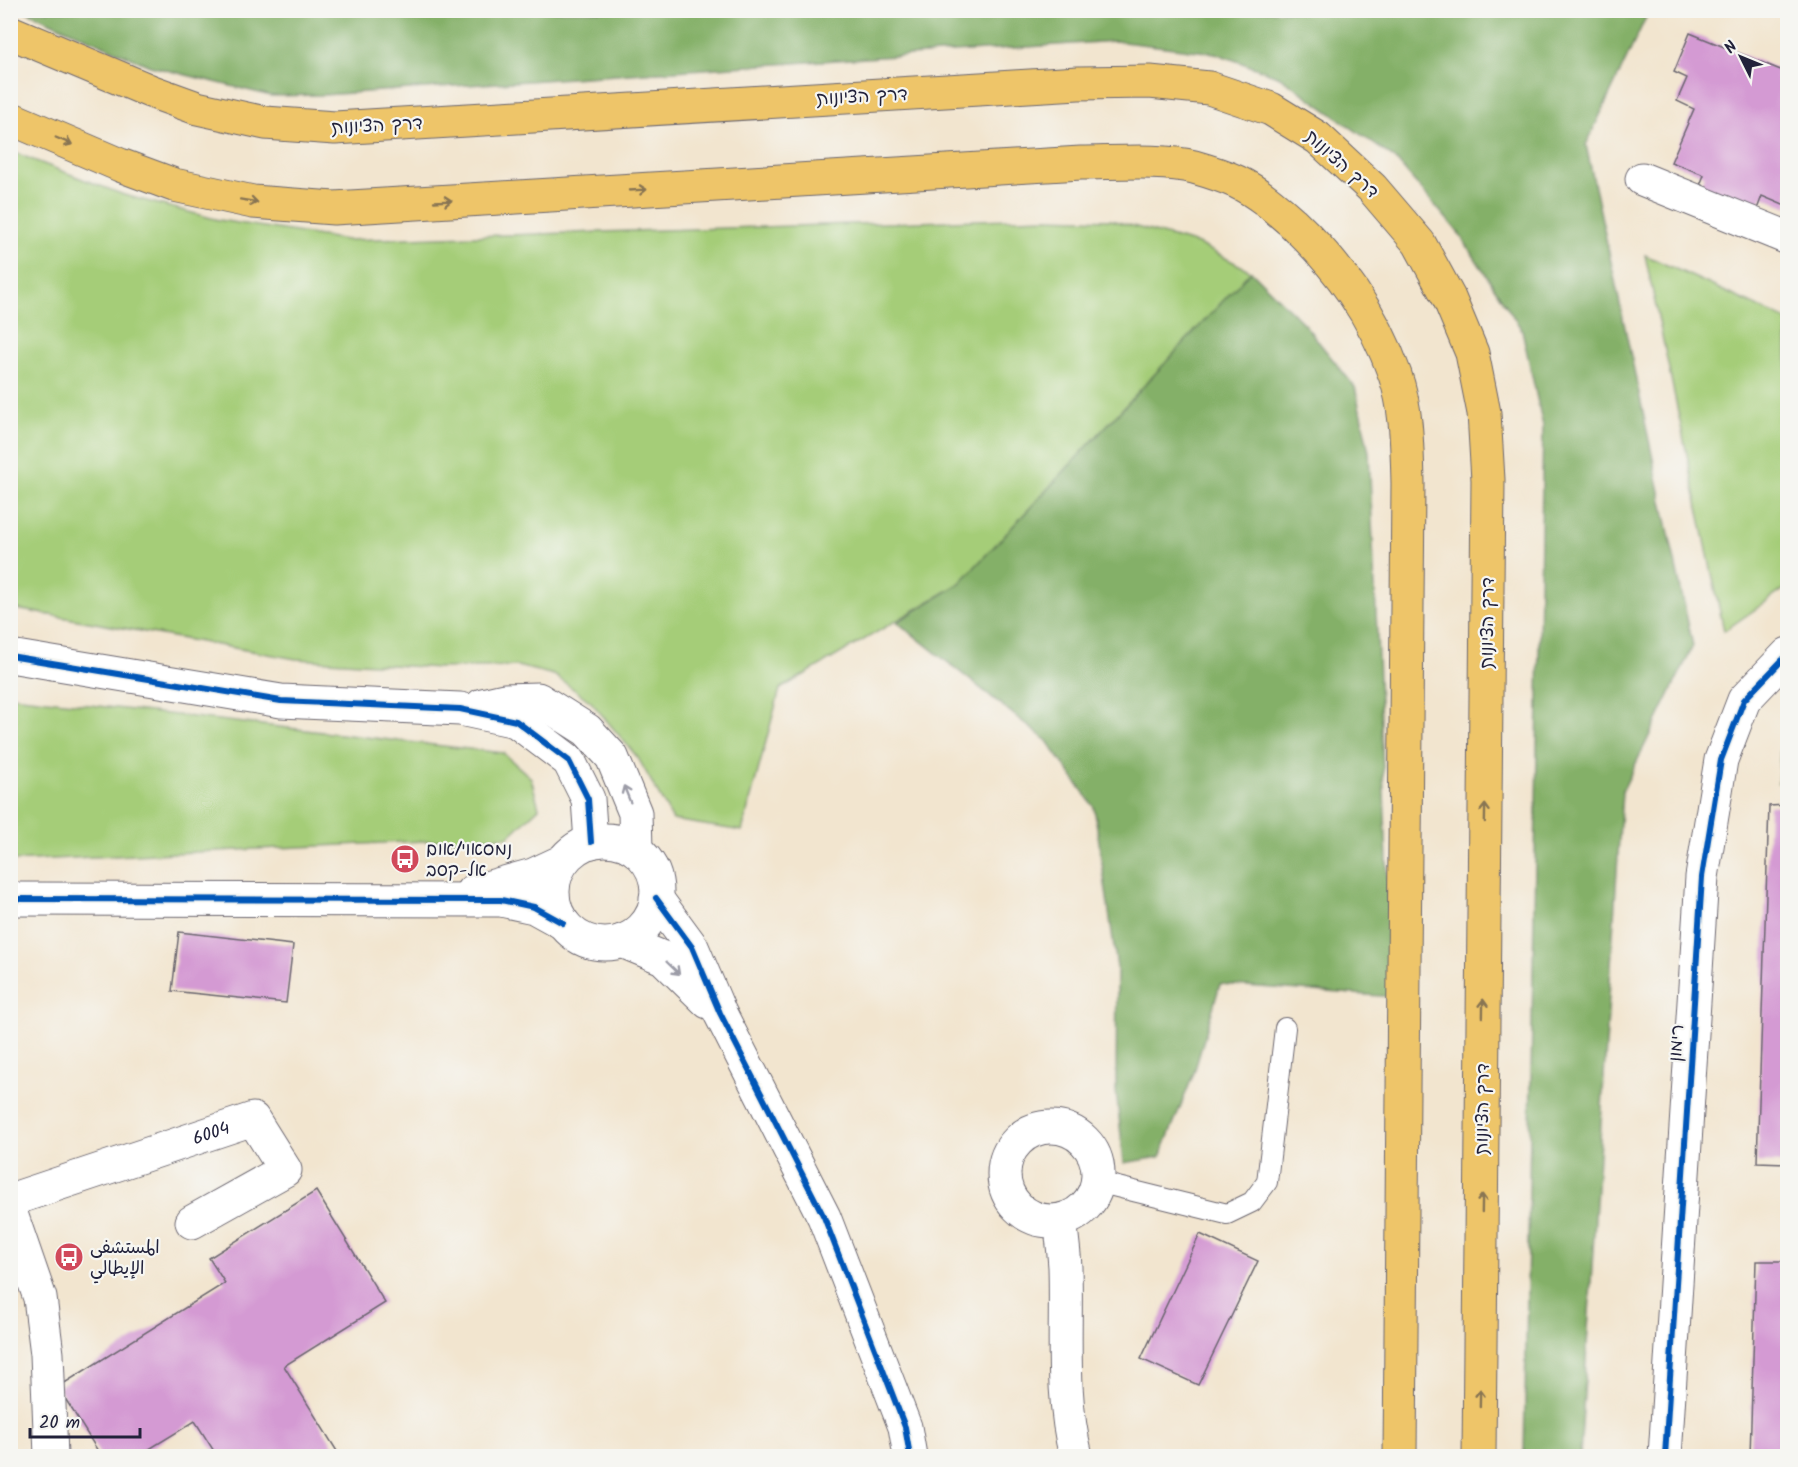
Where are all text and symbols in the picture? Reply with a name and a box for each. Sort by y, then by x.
north arrow [1711,27,1771,87]
text: N [1719,36,1744,60]
street label: דרך הציונות [816,81,909,114]
street label: דרך הציונות [331,110,424,143]
street label: דרך הציונות [1297,124,1385,207]
one-way arrow [55,136,73,147]
one-way arrow [628,184,648,195]
one-way arrow [239,196,258,207]
one-way arrow [433,196,453,207]
street label: דרך הציונות [1473,577,1504,669]
one-way arrow [621,785,632,803]
one-way arrow [1479,804,1491,824]
place label: נמסאוי/אום אל-קסב [426,836,512,886]
bus stop icon: נמסאוי/אום אל-קסב [389,843,421,875]
one-way arrow [666,960,681,975]
one-way arrow [1477,999,1489,1019]
street label: רימון [1662,1024,1693,1063]
street label: דרך הציונות [1468,1063,1499,1155]
street label: 6004 [189,1115,234,1154]
one-way arrow [1476,1194,1487,1214]
place label: المستشفى الإيطالي [90,1234,160,1284]
bus stop icon: المستشفى الإيطالي [53,1241,85,1273]
one-way arrow [1474,1389,1486,1409]
scale bar [30,1401,140,1439]
text: 20 m [39,1409,80,1438]

